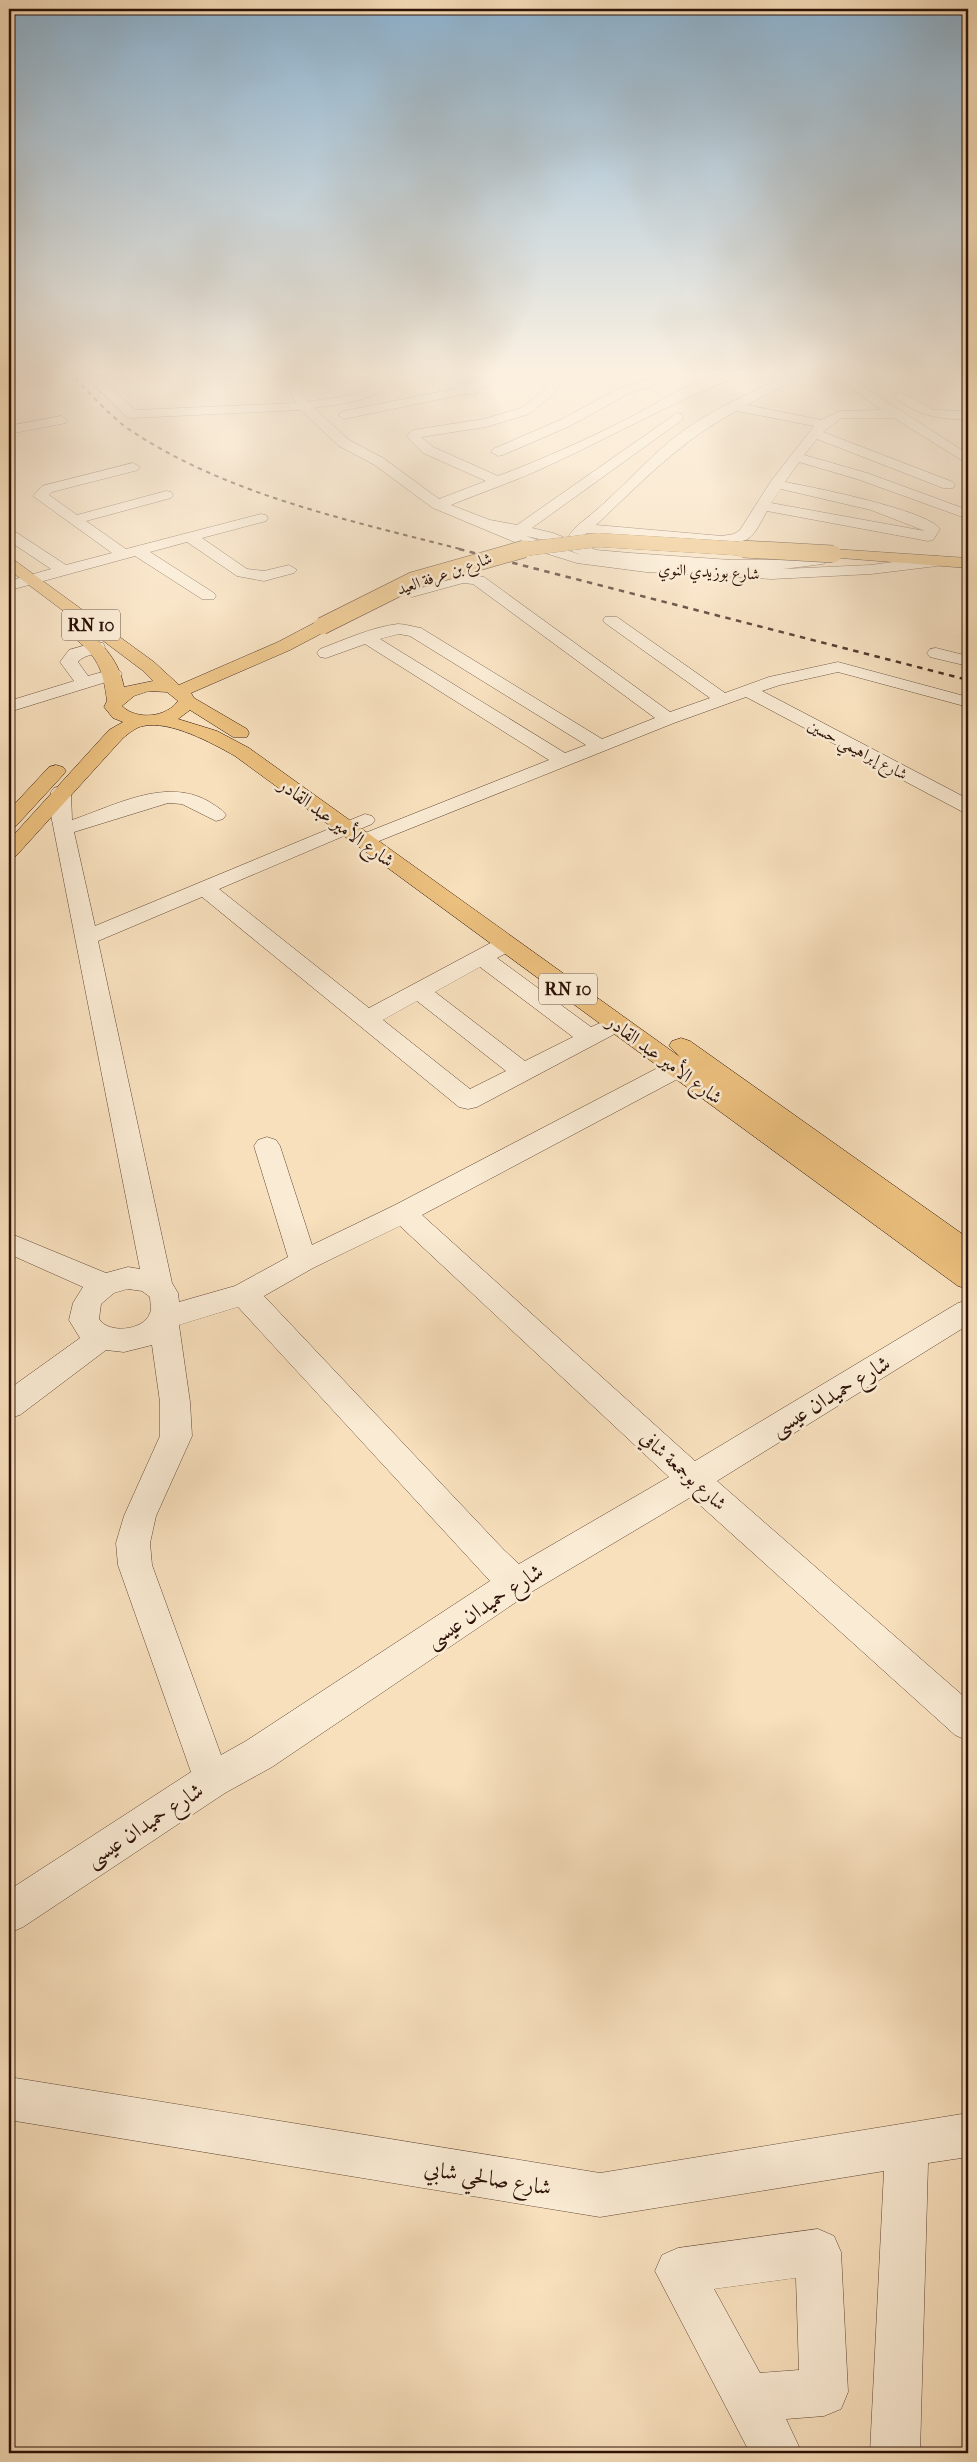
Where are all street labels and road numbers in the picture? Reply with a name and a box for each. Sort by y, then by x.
street label: شارع بن عرفة العيد [394,548,496,602]
street label: شارع بوزيدي النوي [658,559,760,588]
road number: RN 10 [62,610,120,640]
street label: شارع إبراهيمي حسين [802,715,911,789]
street label: شارع الأمير عبد القادر [271,770,400,875]
road number: RN 10 [539,974,597,1004]
street label: شارع الأمير عبد القادر [599,1007,728,1112]
street label: شارع حميدان عيسى [766,1350,898,1446]
street label: شارع بوجمعة شافي [633,1426,731,1518]
street label: شارع حميدان عيسى [421,1558,551,1658]
street label: شارع حميدان عيسى [81,1777,211,1877]
street label: شارع صالحي شابي [421,2155,553,2208]

